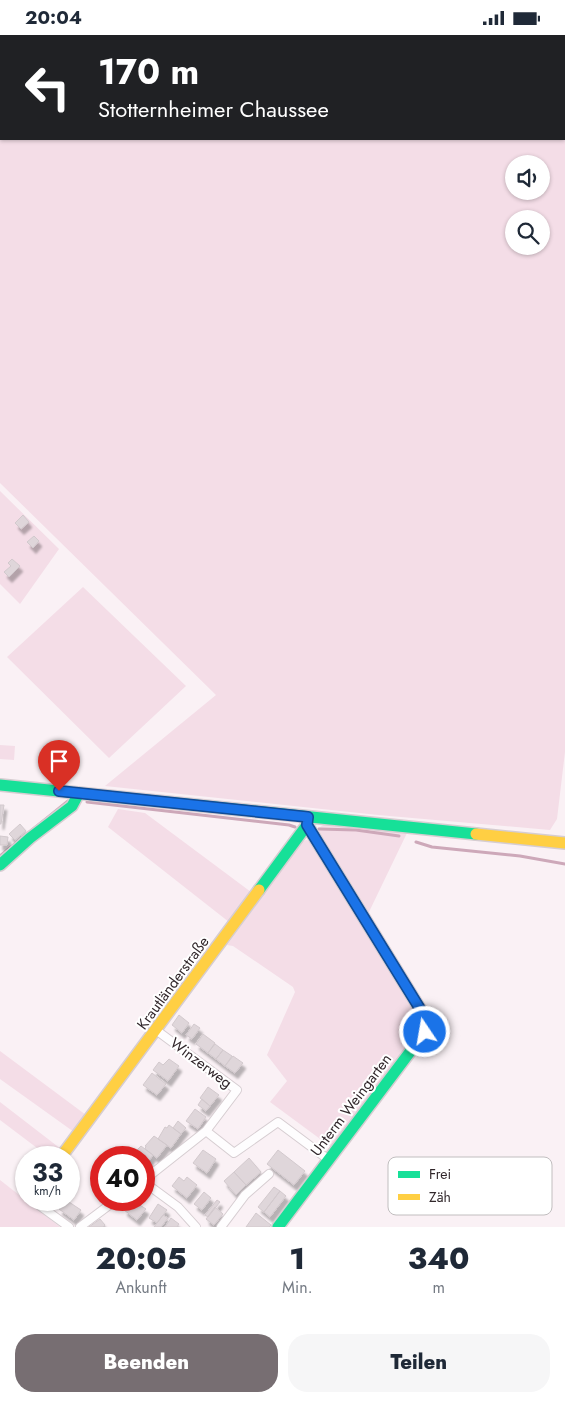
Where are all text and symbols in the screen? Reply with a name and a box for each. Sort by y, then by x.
text: 20:04 [25,4,82,31]
text: 170 m [98,47,199,97]
icon: left [15,55,80,120]
text: Stotternheimer Chaussee [98,93,329,125]
map controls [505,155,550,255]
button: sound [505,155,550,200]
button: search [505,210,550,255]
pin [38,740,80,791]
icon: arrive [45,747,73,775]
street label: Krautländerstraße [132,932,215,1034]
position arrow [398,1005,450,1057]
street label: Winzerweg [165,1032,237,1094]
street label: Unterm Weingarten [305,1049,397,1161]
speed limit sign: 40 [90,1146,155,1211]
text: 33 [32,1154,63,1190]
legend [388,1157,552,1215]
text: Frei [429,1164,451,1184]
text: km/h [34,1182,61,1200]
text: Zäh [429,1187,451,1207]
text: 20:05 [95,1237,187,1280]
text: 1 [289,1237,305,1280]
text: 340 [408,1237,470,1280]
text: Ankunft [116,1276,167,1299]
text: Min. [282,1276,312,1299]
text: m [432,1276,445,1299]
button: Beenden [15,1334,278,1392]
button: Teilen [288,1334,550,1392]

